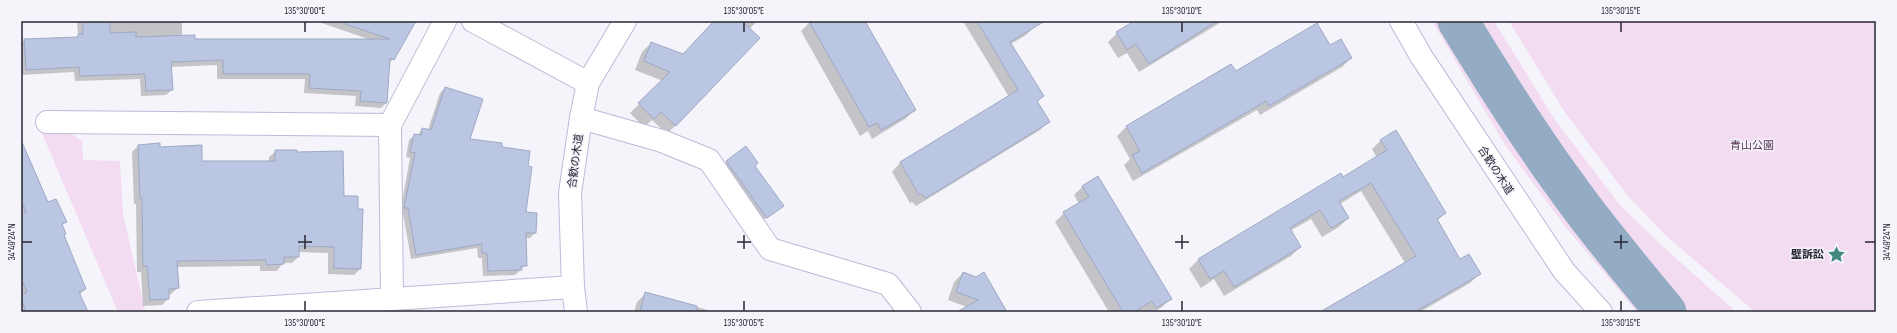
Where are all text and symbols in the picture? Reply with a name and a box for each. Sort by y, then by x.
text: 135°30'00"E [285,5,325,17]
text: 135°30'05"E [724,5,764,17]
text: 135°30'10"E [1162,5,1202,17]
text: 135°30'15"E [1601,5,1641,17]
street label: 合歓の木道 [565,133,586,189]
park label: 青山公園 [1730,139,1774,152]
street label: 合歓の木道 [1475,144,1516,197]
text: 34°49'24"N [6,223,18,261]
text: 34°49'24"N [1881,223,1893,261]
place icon: 壁訴訟 [1827,244,1847,264]
place label: 壁訴訟 [1791,248,1824,261]
text: 135°30'00"E [285,317,325,329]
text: 135°30'05"E [724,317,764,329]
text: 135°30'10"E [1162,317,1202,329]
text: 135°30'15"E [1601,317,1641,329]

